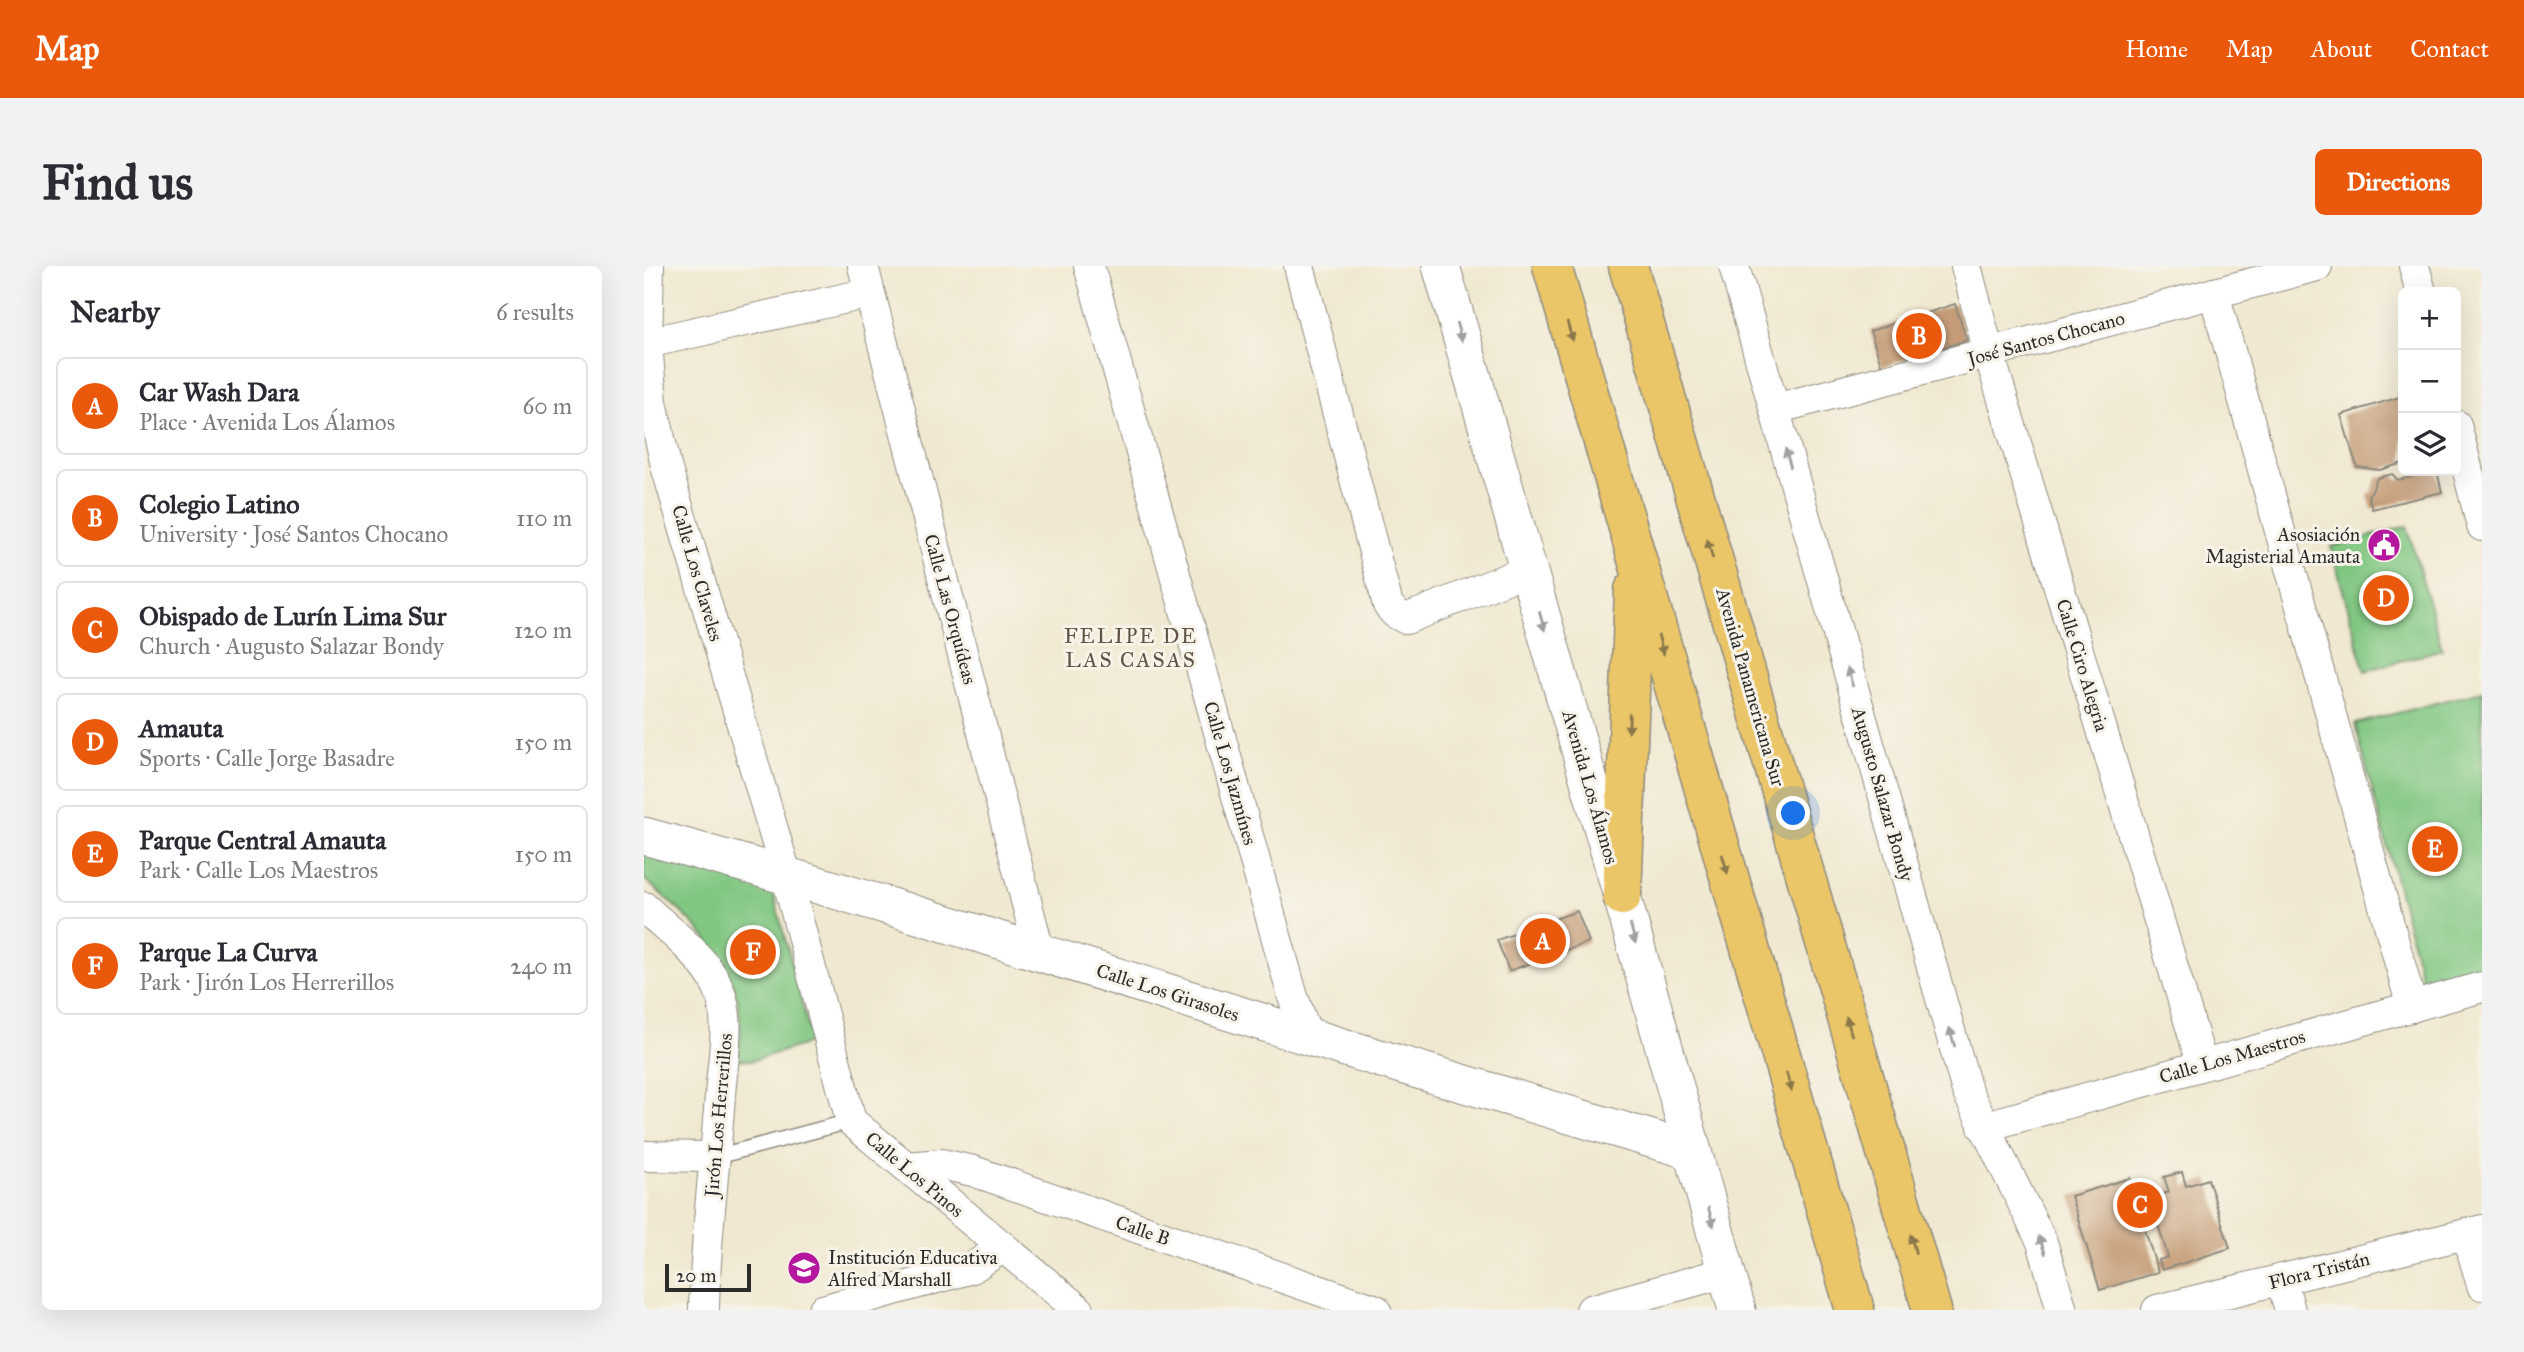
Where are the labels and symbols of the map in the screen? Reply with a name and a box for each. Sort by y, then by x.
street label: José Santos Chocano [1963,306,2128,372]
pin: B [1896,310,1942,362]
one-way arrow [1455,321,1465,342]
one-way arrow [1566,321,1576,342]
one-way arrow [1783,447,1793,468]
street label: Calle Los Claveles [667,502,728,644]
place label: Asosiación Magisterial Amauta [2205,523,2361,569]
public building icon: Asosiación Magisterial Amauta [2365,526,2403,564]
street label: Calle Las Orquídeas [918,531,982,687]
one-way arrow [1705,538,1715,559]
pin: D [2363,572,2409,624]
street label: Avenida Panamericana Sur [1711,584,1790,790]
street label: Calle Ciro Alegria [2051,596,2114,735]
one-way arrow [1538,611,1548,632]
district label: FELIPE DE LAS CASAS [1064,623,1198,673]
one-way arrow [1657,635,1667,656]
one-way arrow [1844,665,1855,687]
street label: Calle Los Jazmínes [1198,699,1262,848]
street label: Augusto Salazar Bondy [1845,703,1919,885]
street label: Avenida Los Álamos [1557,706,1624,867]
one-way arrow [1623,712,1634,734]
your location [1776,796,1810,830]
pin: E [2412,823,2458,875]
one-way arrow [1720,854,1730,875]
pin: A [1520,915,1566,967]
one-way arrow [1628,924,1638,945]
pin: F [730,926,776,978]
street label: Calle Los Girasoles [1094,959,1242,1026]
one-way arrow [1844,1015,1854,1036]
street label: Calle Los Maestros [2156,1025,2308,1088]
one-way arrow [1946,1026,1956,1047]
street label: Jirón Los Herrerillos [700,1032,738,1200]
one-way arrow [1784,1072,1794,1093]
street label: Calle Los Pinos [861,1127,968,1222]
pin: C [2117,1179,2163,1231]
one-way arrow [1706,1206,1717,1228]
street label: Calle B [1113,1211,1173,1250]
one-way arrow [1907,1233,1918,1255]
one-way arrow [2036,1234,2047,1255]
place label: Institución Educativa Alfred Marshall [827,1246,998,1291]
street label: Flora Tristán [2266,1247,2372,1294]
school or university icon: Institución Educativa Alfred Marshall [785,1249,823,1287]
scale bar [665,1261,751,1293]

